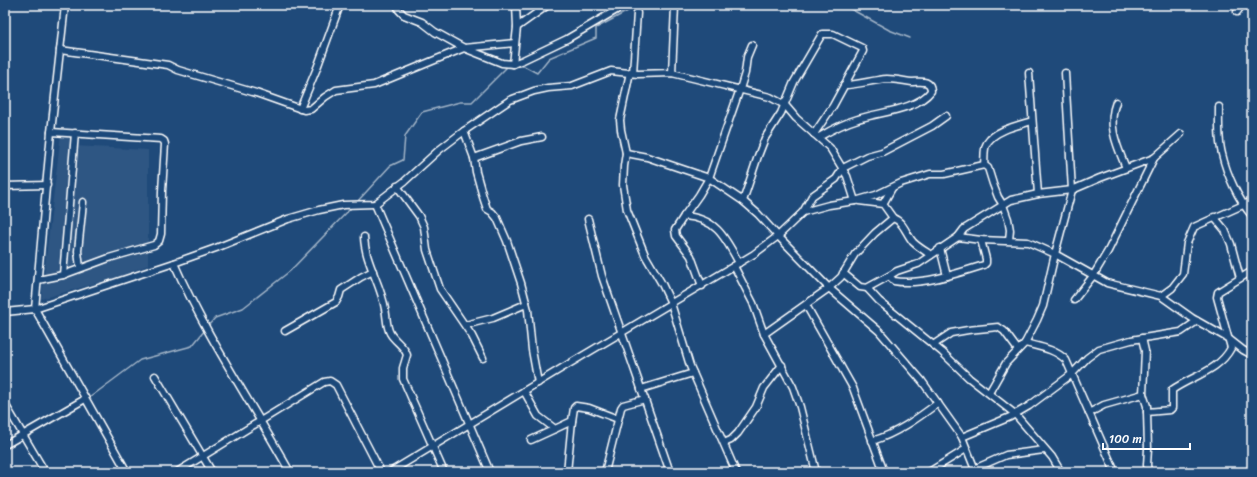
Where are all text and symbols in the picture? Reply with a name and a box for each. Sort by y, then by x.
scale bar [1103,425,1190,451]
text: 100 m [1109,428,1142,450]

